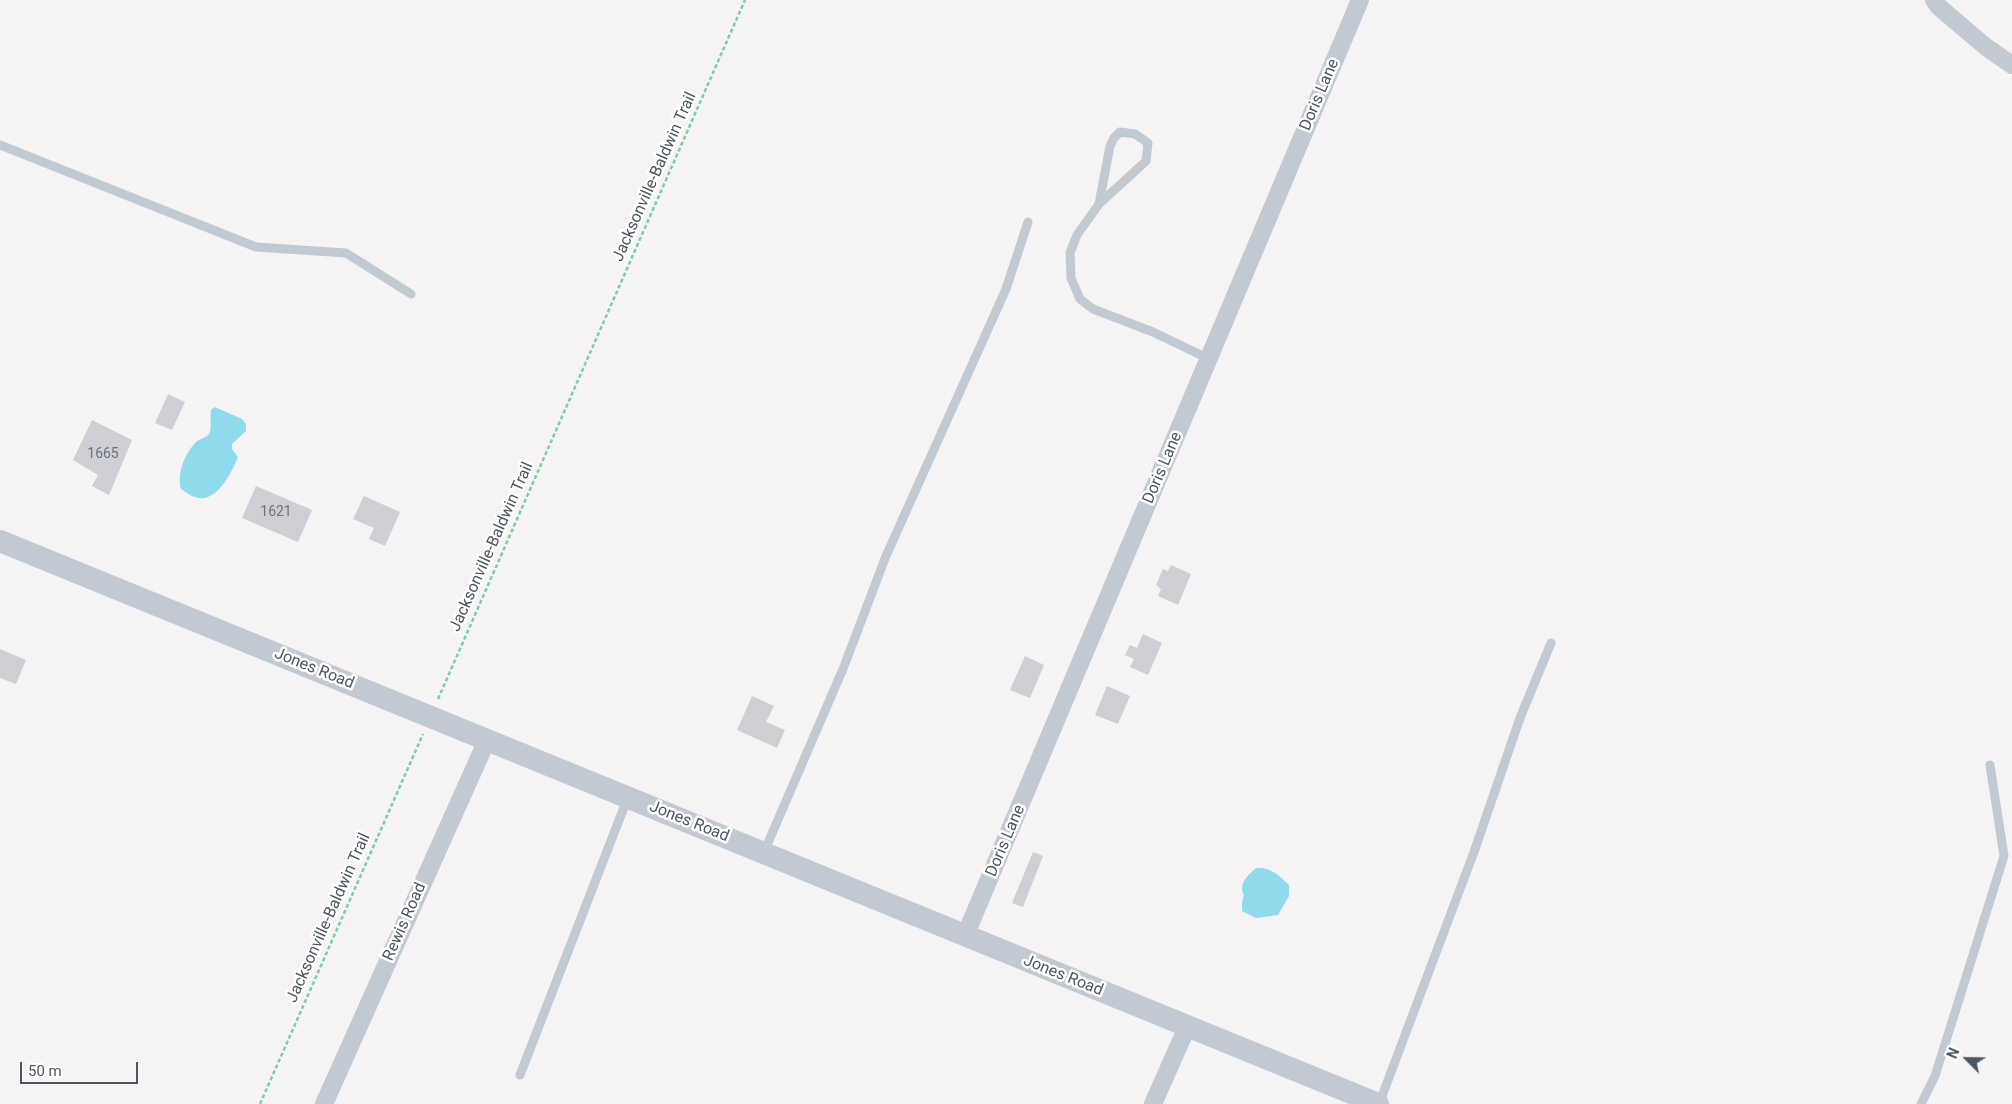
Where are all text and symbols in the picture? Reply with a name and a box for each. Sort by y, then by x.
street label: Doris Lane [1296,56,1344,134]
street label: Jacksonville-Baldwin Trail [609,89,701,265]
street label: Doris Lane [1139,429,1187,507]
house number: 1665 [87,446,119,462]
street label: Jacksonville-Baldwin Trail [446,459,538,635]
house number: 1621 [260,504,292,520]
street label: Jones Road [271,644,357,694]
street label: Jones Road [646,797,732,847]
street label: Doris Lane [982,802,1030,880]
street label: Jacksonville-Baldwin Trail [283,830,375,1006]
street label: Rewis Road [379,880,431,964]
street label: Jones Road [1020,951,1106,1001]
north arrow [1942,1034,1992,1084]
text: N [1944,1045,1962,1061]
scale bar [22,1052,140,1084]
text: 50 m [28,1062,62,1080]

